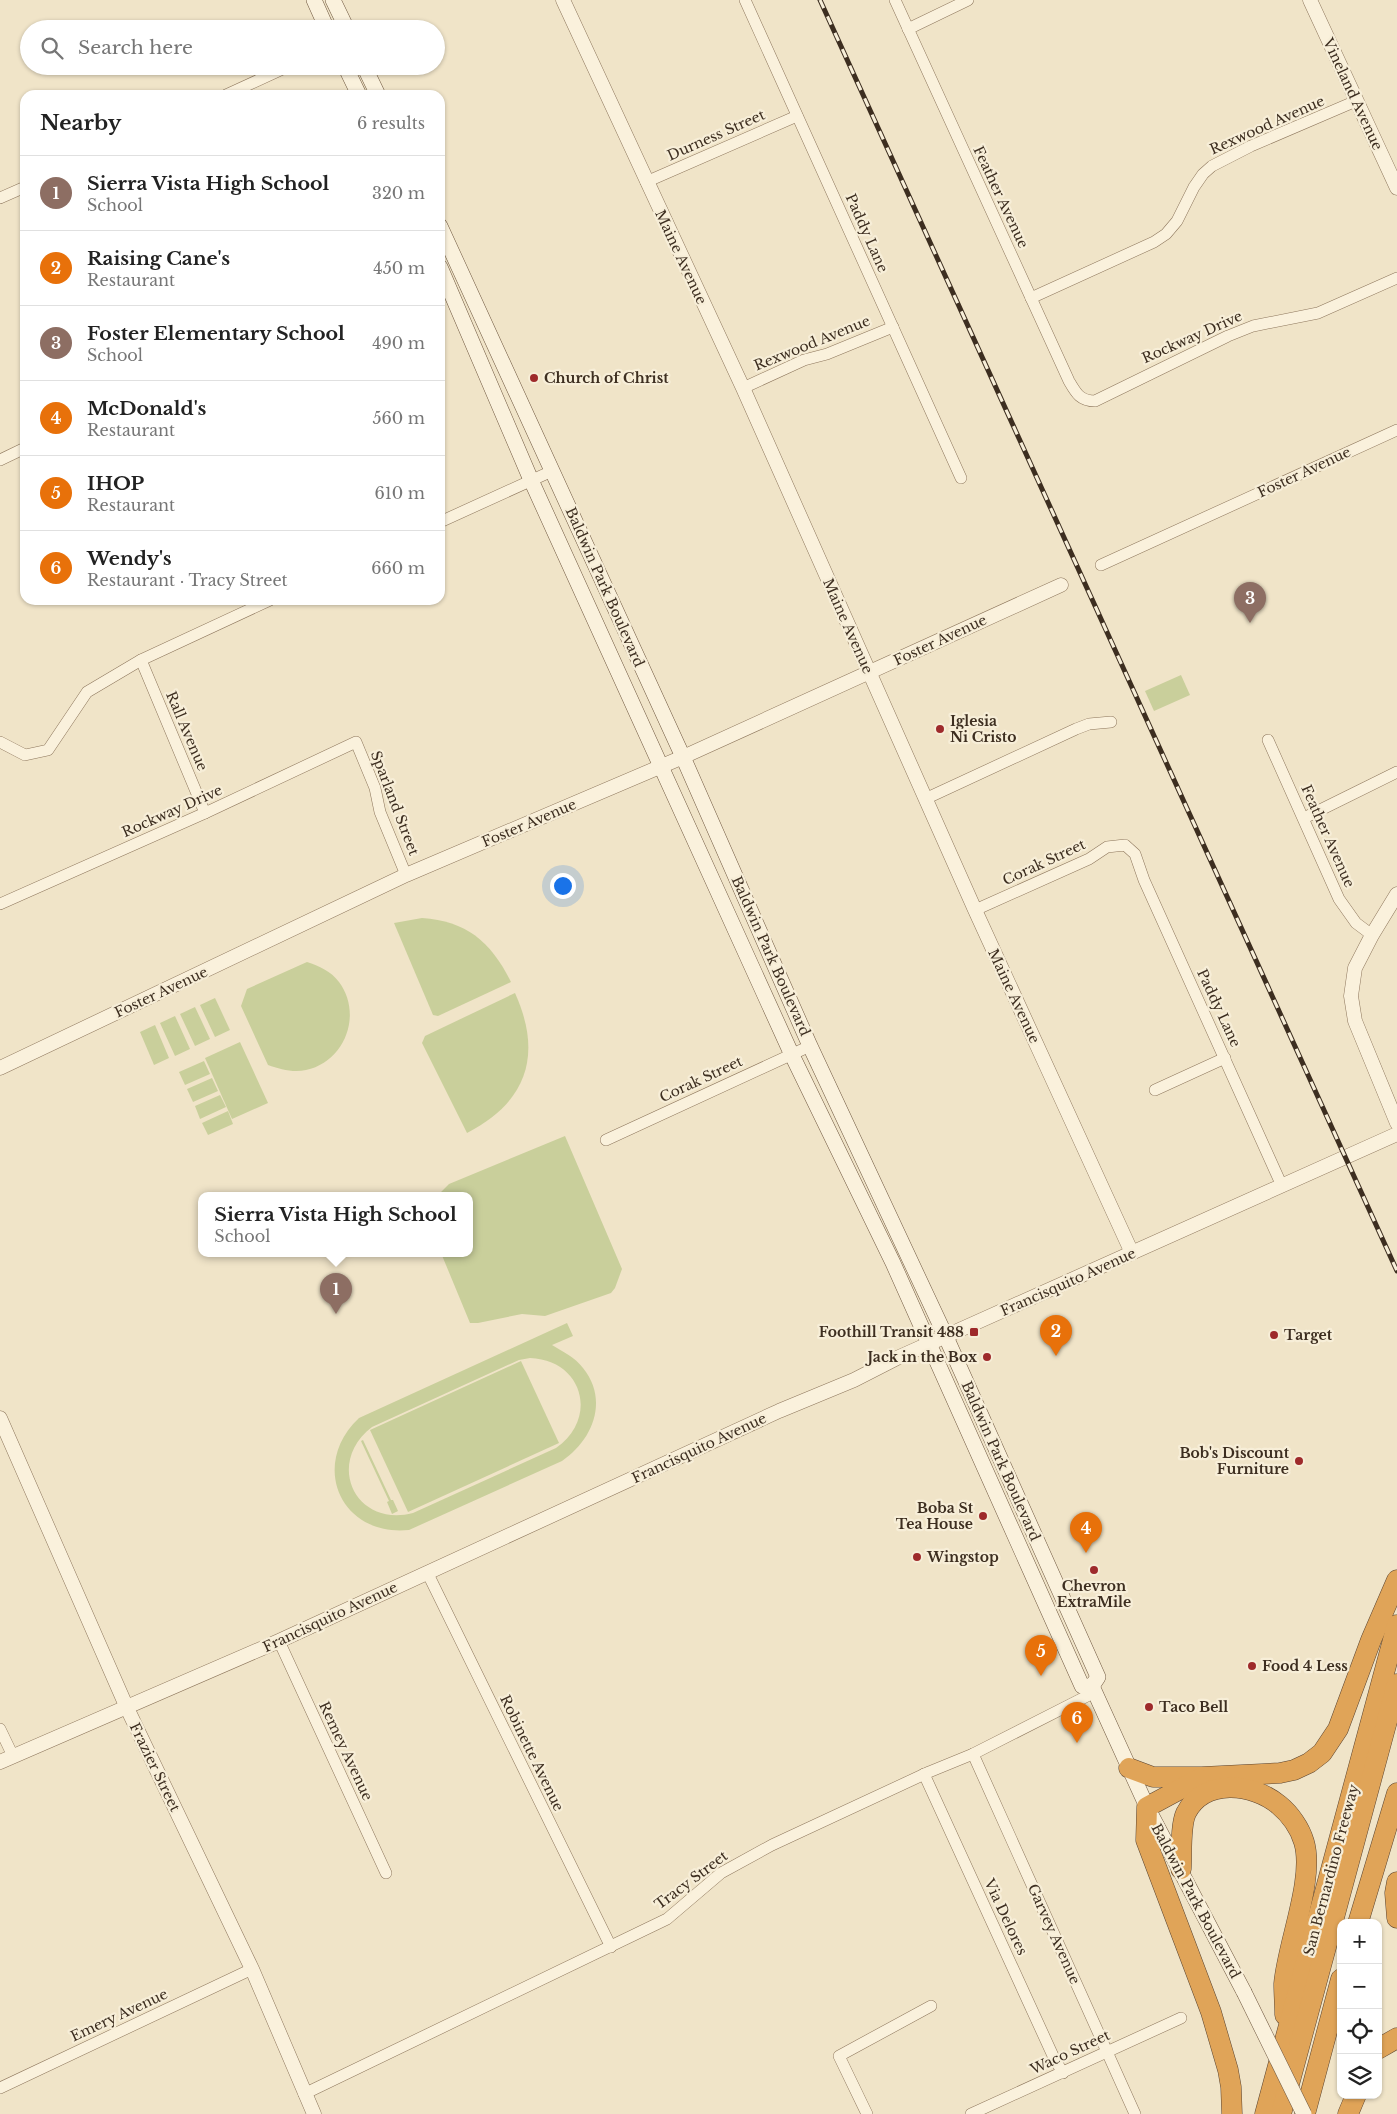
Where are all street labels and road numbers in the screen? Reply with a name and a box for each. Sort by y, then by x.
street label: Vineland Avenue [1319,34,1387,153]
street label: Rexwood Avenue [1207,92,1327,158]
street label: Durness Street [664,105,768,165]
street label: Feather Avenue [969,143,1033,251]
street label: Paddy Lane [842,191,892,275]
street label: Maine Avenue [651,207,711,307]
street label: Rockway Drive [1139,307,1245,367]
street label: Rexwood Avenue [751,311,873,375]
street label: Foster Avenue [1255,443,1353,501]
street label: Baldwin Park Boulevard [562,504,649,670]
street label: Maine Avenue [819,576,877,676]
street label: Foster Avenue [891,611,989,669]
street label: Rall Avenue [162,689,212,773]
street label: Sparland Street [367,748,423,858]
street label: Rockway Drive [119,781,225,841]
street label: Feather Avenue [1297,782,1359,890]
street label: Foster Avenue [479,795,579,851]
street label: Corak Street [1000,835,1089,889]
street label: Baldwin Park Boulevard [728,873,815,1039]
street label: Maine Avenue [984,946,1044,1046]
street label: Foster Avenue [112,963,210,1021]
street label: Paddy Lane [1193,966,1245,1050]
street label: Corak Street [657,1052,746,1106]
street label: Francisquito Avenue [997,1244,1139,1320]
street label: Baldwin Park Boulevard [958,1378,1045,1544]
street label: Francisquito Avenue [629,1409,769,1487]
street label: Francisquito Avenue [260,1578,400,1656]
street label: Robinette Avenue [496,1692,568,1814]
street label: Remey Avenue [315,1699,377,1803]
street label: Frazier Street [126,1720,185,1815]
street label: San Bernardino Freeway [1299,1782,1363,1958]
street label: Baldwin Park Boulevard [1147,1820,1245,1982]
street label: Tracy Street [651,1846,732,1913]
street label: Via Delores [980,1875,1032,1958]
street label: Garvey Avenue [1024,1881,1084,1987]
street label: Emery Avenue [68,1985,170,2045]
street label: Waco Street [1026,2025,1113,2079]

